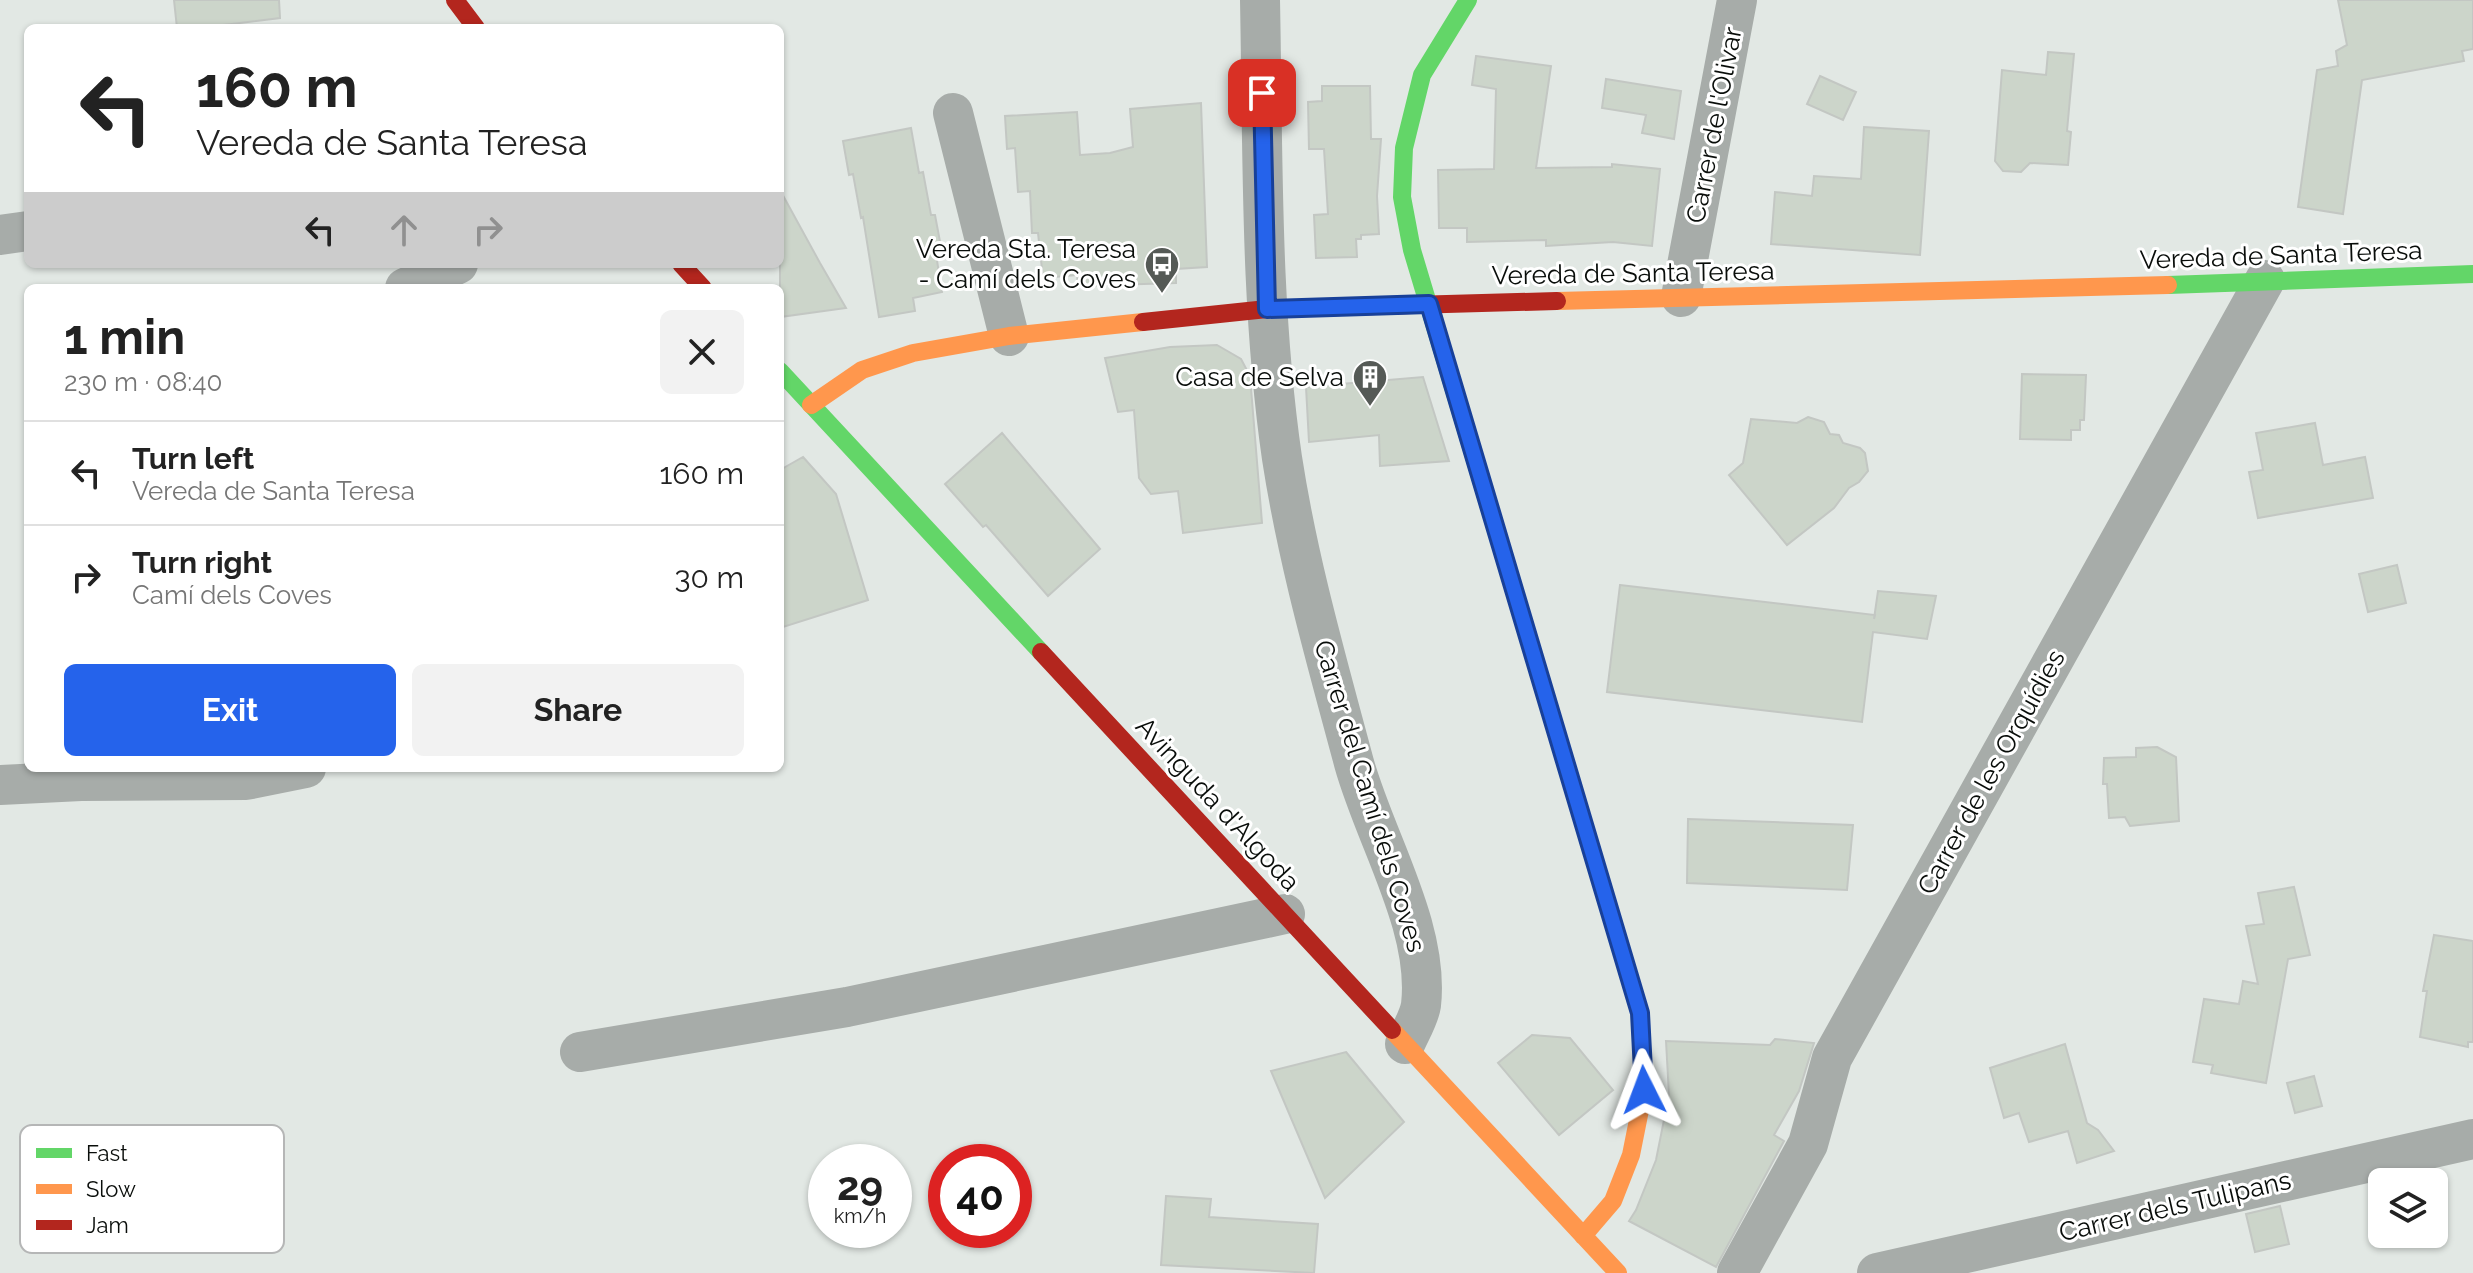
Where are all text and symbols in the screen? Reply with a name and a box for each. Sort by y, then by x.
street label: Carrer de l'Olivar [1680,24,1748,226]
text: 160 m [196,54,358,120]
icon: left [64,56,168,160]
pin [1228,59,1296,127]
icon: arrive [1240,71,1284,115]
text: Vereda de Santa Teresa [196,121,588,163]
icon: left [298,208,342,252]
icon: ahead [382,208,426,252]
icon: right [466,208,510,252]
place label: Vereda Sta. Teresa - Camí dels Coves [916,234,1136,294]
street label: Vereda de Santa Teresa [2139,235,2423,275]
bus stop icon: Vereda Sta. Teresa - Camí dels Coves [1143,245,1181,295]
street label: Vereda de Santa Teresa [1491,256,1775,290]
text: 1 min [64,309,185,365]
button: close [660,310,744,394]
building icon: Casa de Selva [1351,358,1389,408]
place label: Casa de Selva [1175,362,1344,392]
text: 230 m · 08:40 [64,367,222,397]
text: Turn left [132,441,254,476]
icon: left [64,451,108,495]
text: 160 m [659,456,744,491]
text: Vereda de Santa Teresa [132,476,415,506]
text: Turn right [132,545,272,580]
icon: right [64,555,108,599]
text: 30 m [674,560,744,595]
text: Camí dels Coves [132,580,332,610]
street label: Carrer del Camí dels Coves [1308,636,1432,956]
street label: Carrer de les Orquídies [1911,645,2071,899]
button: Exit [64,664,396,756]
button: Share [412,664,744,756]
street label: Avinguda d'Algoda [1130,711,1306,897]
position arrow [1602,1048,1686,1132]
legend [20,1125,284,1253]
text: Fast [86,1140,128,1166]
speed limit sign: 40 [928,1144,1032,1248]
text: 29 [837,1162,883,1209]
street label: Carrer dels Tulipans [2056,1165,2294,1247]
map controls [2368,1168,2448,1248]
button: layers [2368,1168,2448,1248]
text: Slow [86,1176,136,1202]
text: km/h [834,1204,886,1228]
text: Jam [86,1212,129,1238]

